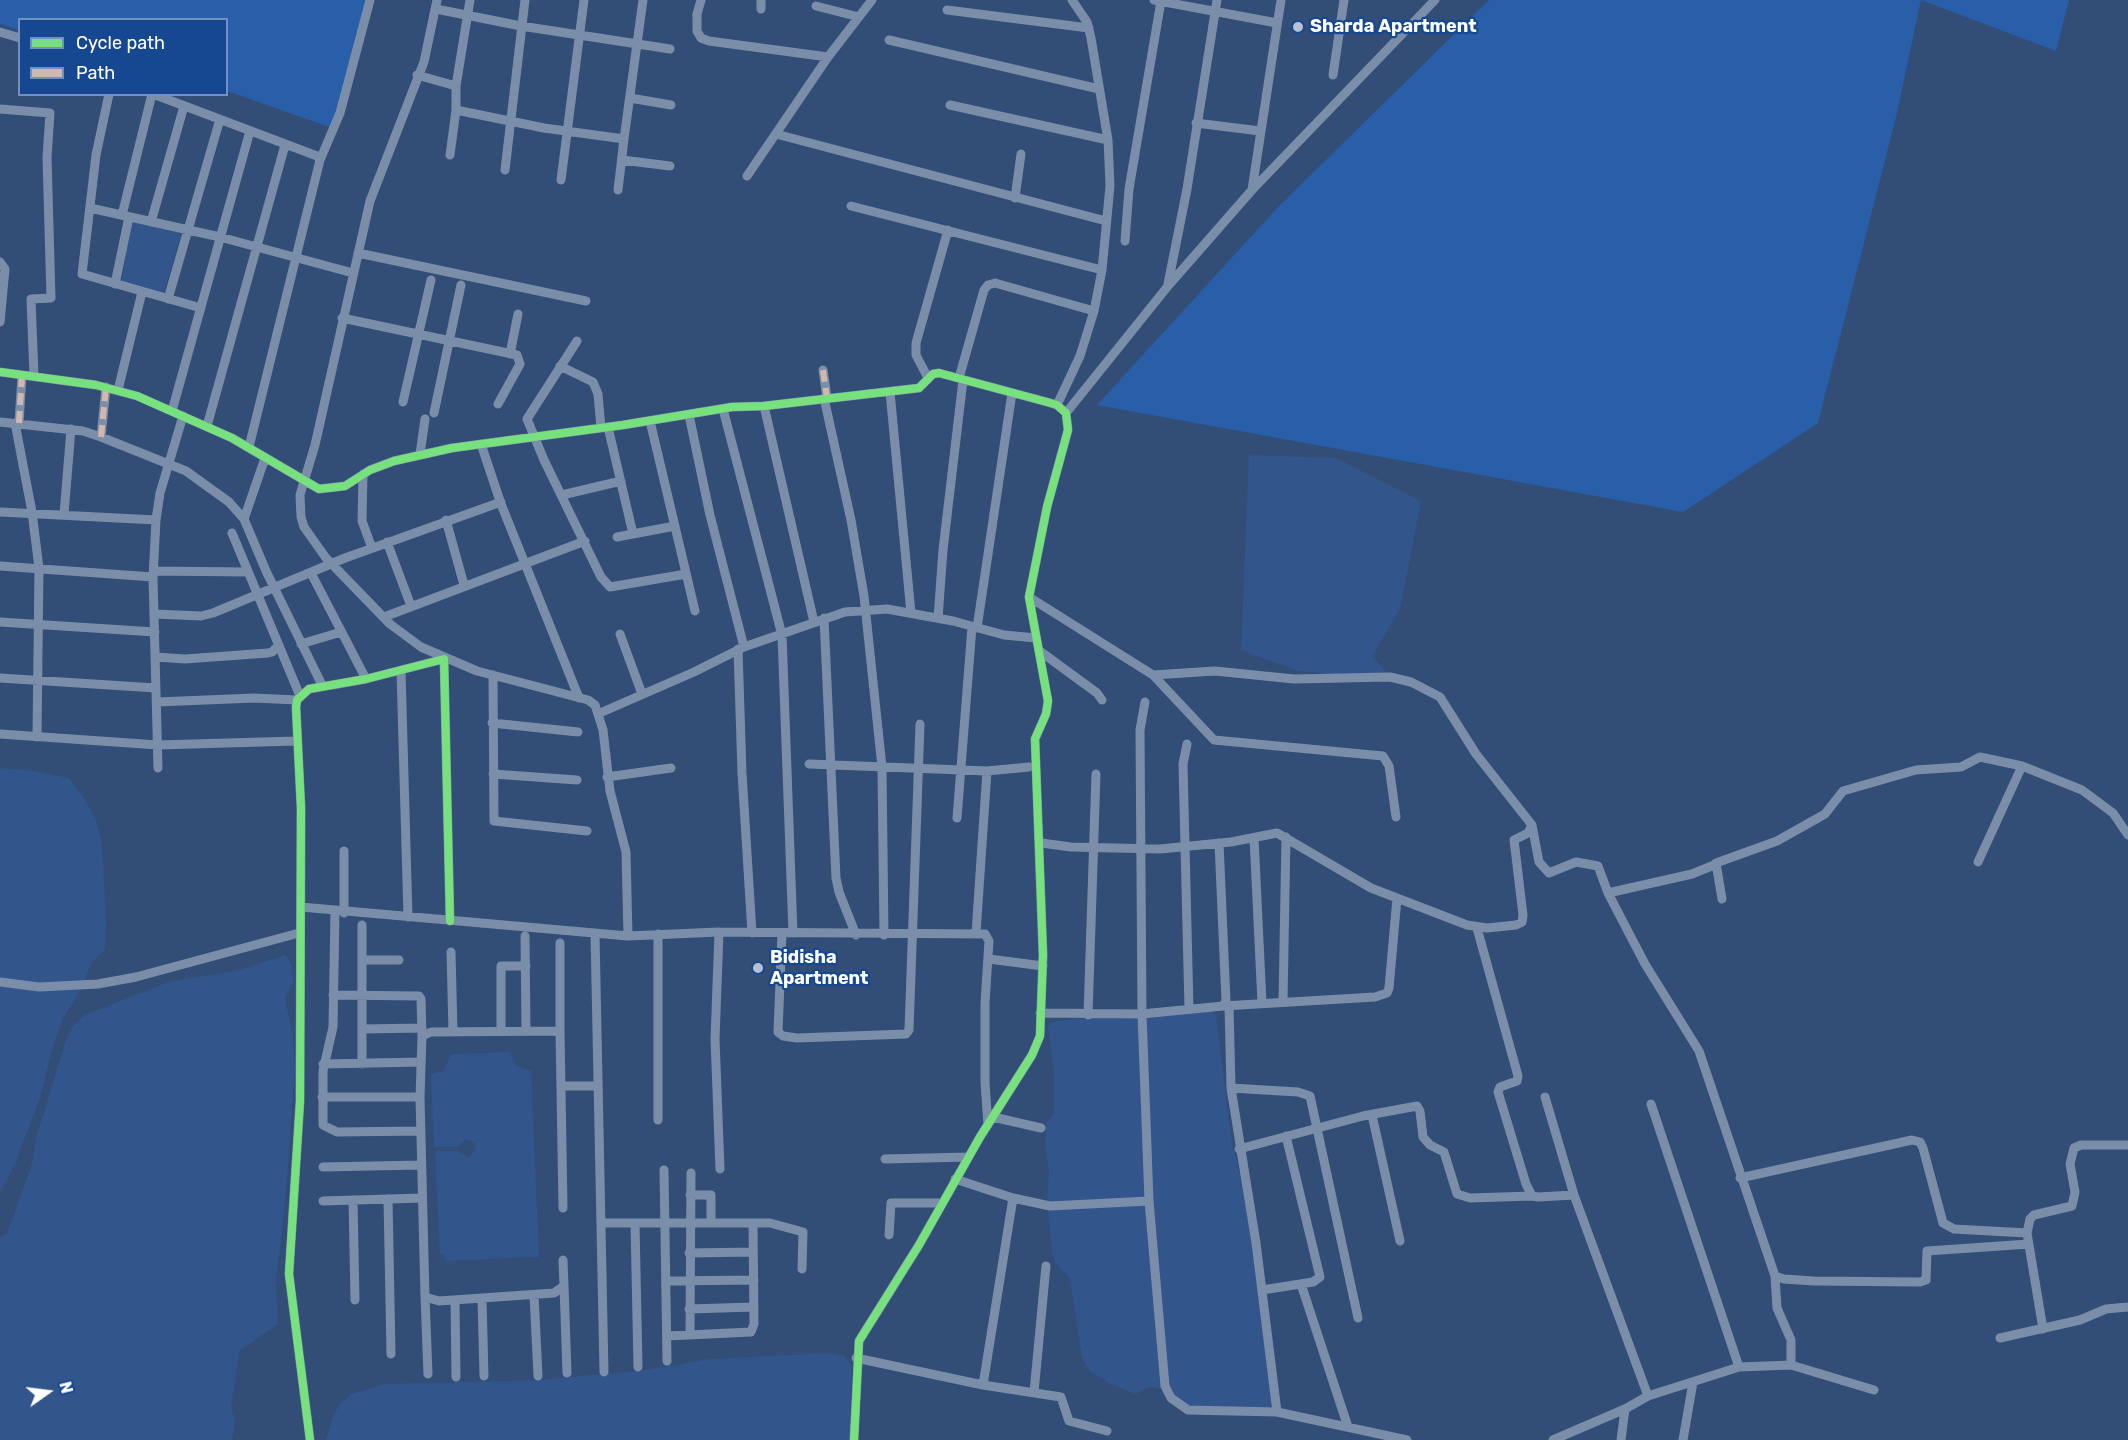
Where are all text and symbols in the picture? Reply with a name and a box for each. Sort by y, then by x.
place label: Sharda Apartment [1310,16,1477,38]
legend [18,18,228,96]
marker: Sharda Apartment [1291,20,1305,34]
text: Cycle path [76,32,165,54]
text: Path [76,62,115,84]
place label: Bidisha Apartment [770,947,869,990]
marker: Bidisha Apartment [751,961,765,975]
north arrow [18,1362,78,1422]
text: N [55,1380,77,1395]

